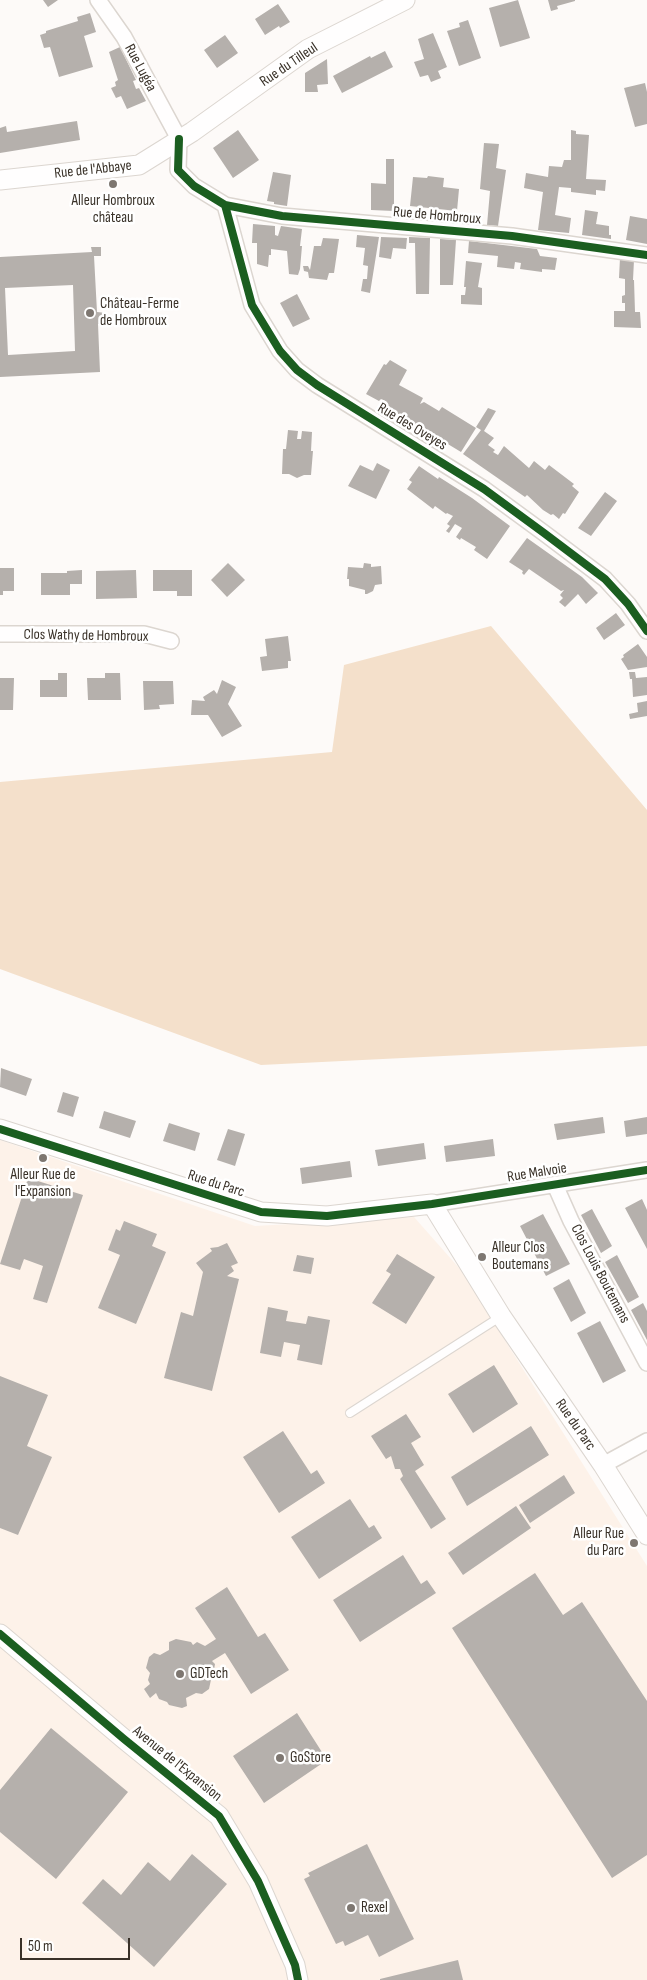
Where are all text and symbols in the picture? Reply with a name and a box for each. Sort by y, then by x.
street label: Rue du Tilleul [257,39,321,91]
street label: Rue Lugéa [120,41,160,95]
street label: Rue de l'Abbaye [53,157,133,183]
marker: Alleur Hombroux château [107,178,119,190]
place label: Alleur Hombroux château [71,192,155,227]
street label: Rue de Hombroux [392,203,482,229]
place label: Château-Ferme de Hombroux [100,295,179,330]
marker: Château-Ferme de Hombroux [84,307,96,319]
street label: Rue des Oveyes [374,399,450,455]
street label: Clos Wathy de Hombroux [23,626,149,646]
marker: Alleur Rue de l'Expansion [37,1152,49,1164]
street label: Rue Malvoie [506,1159,568,1187]
place label: Alleur Rue de l'Expansion [10,1166,76,1201]
street label: Rue du Parc [185,1166,247,1202]
street label: Clos Louis Boutemans [566,1221,634,1327]
place label: Alleur Clos Boutemans [492,1239,549,1274]
marker: Alleur Clos Boutemans [476,1251,488,1263]
street label: Rue du Parc [551,1396,599,1454]
place label: Alleur Rue du Parc [574,1525,624,1560]
marker: Alleur Rue du Parc [628,1537,640,1549]
place label: GDTech [190,1665,228,1683]
marker: GDTech [174,1668,186,1680]
street label: Avenue de l'Expansion [129,1722,225,1806]
place label: GoStore [290,1749,331,1767]
marker: GoStore [274,1752,286,1764]
place label: Rexel [361,1899,388,1917]
marker: Rexel [345,1902,357,1914]
scale bar [22,1928,132,1960]
text: 50 m [28,1937,53,1956]

